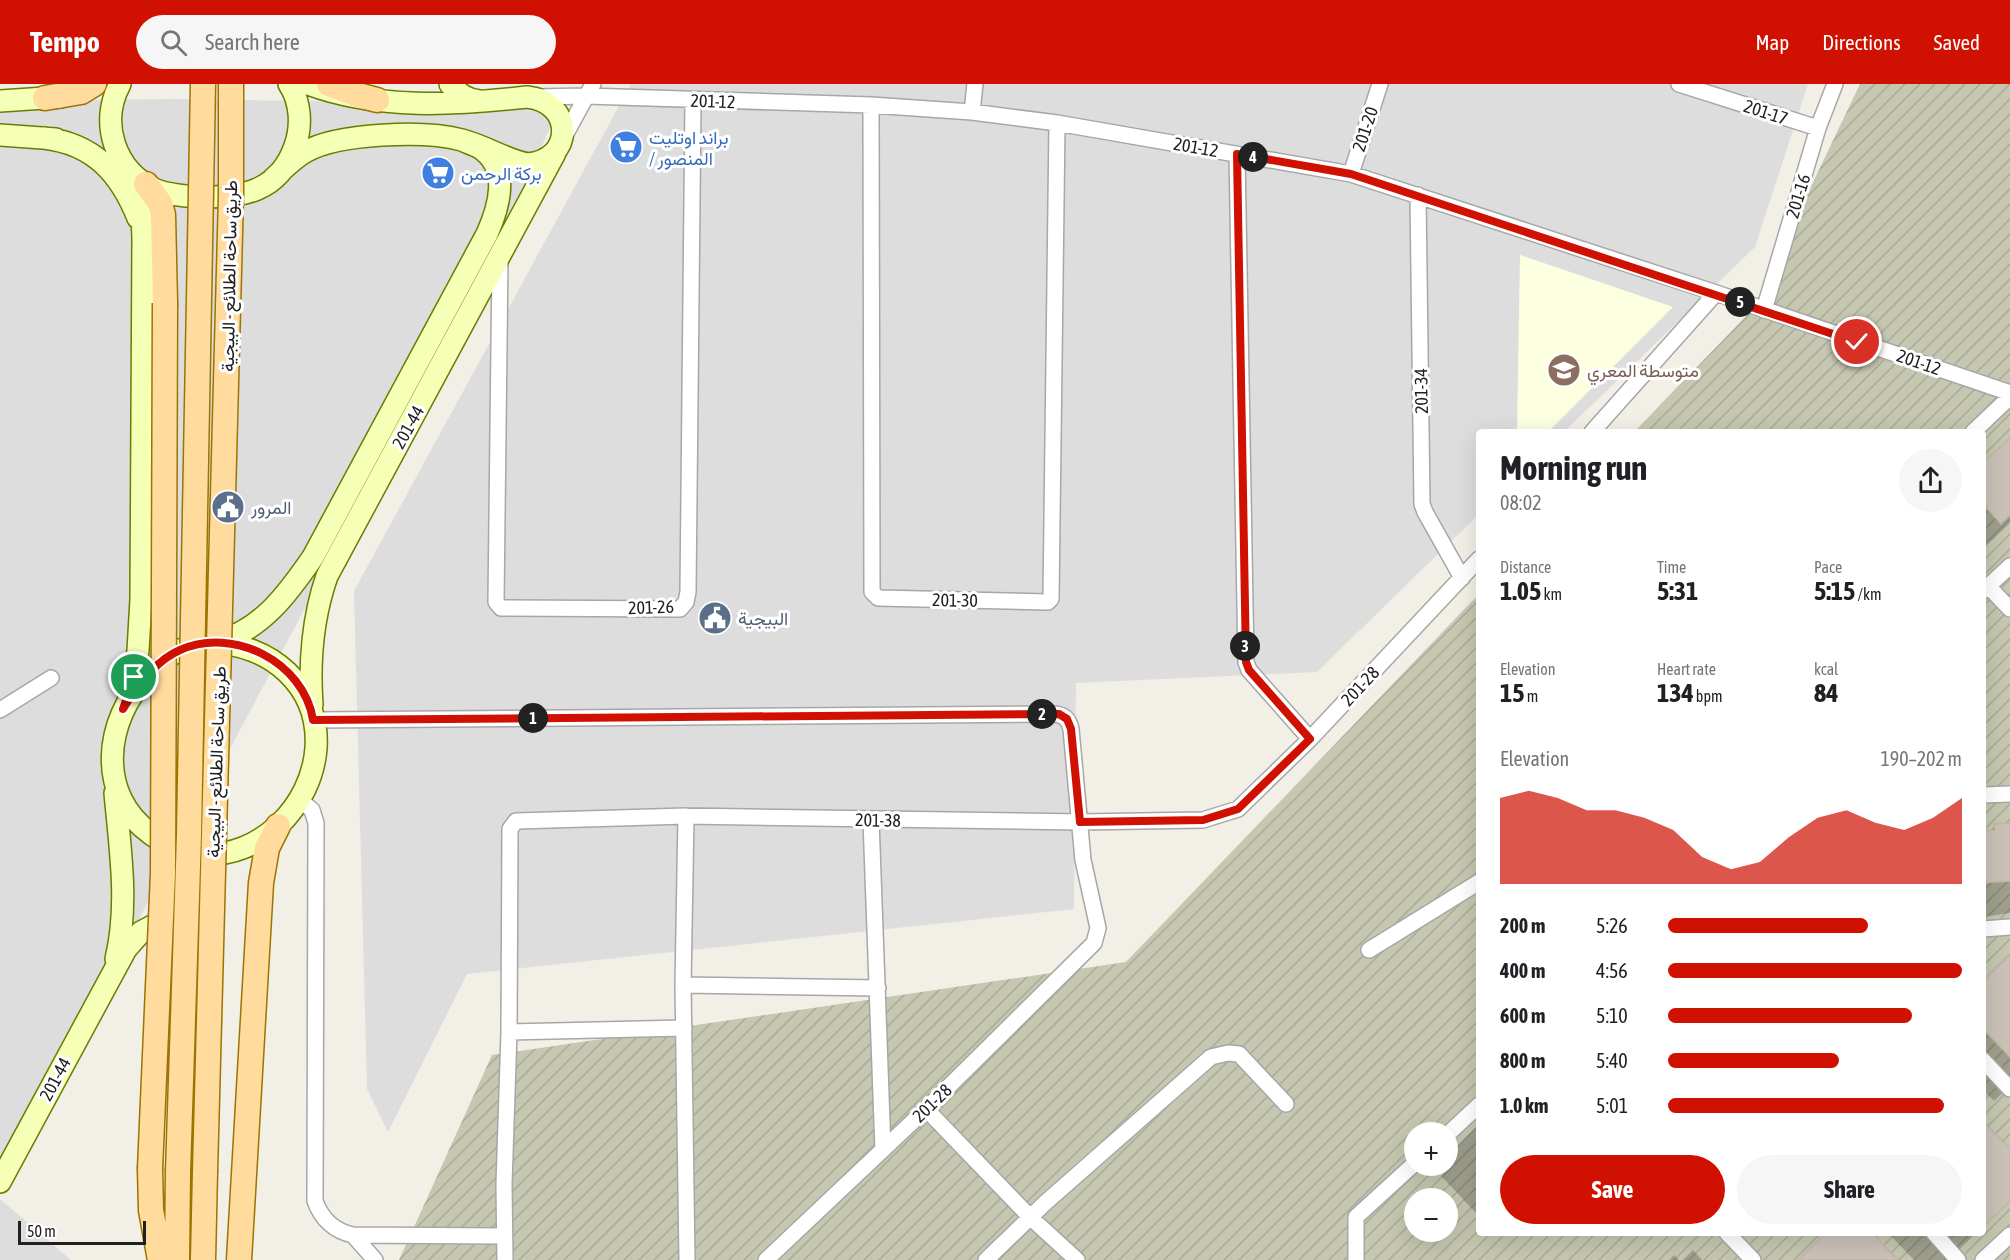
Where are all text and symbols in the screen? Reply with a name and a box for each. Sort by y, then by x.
search box [136,15,556,69]
text: Tempo [30,26,100,58]
icon: search [157,26,190,59]
text: Search here [205,29,300,55]
text: Map [1755,30,1789,54]
text: Directions [1822,30,1901,54]
text: Saved [1934,30,1980,54]
street label: 201-12 [690,90,736,112]
street label: 201-17 [1741,95,1791,129]
street label: 201-20 [1348,104,1382,154]
place label: براند اوتليت / المنصور [649,127,729,170]
supermarket icon: براند اوتليت / المنصور [608,129,644,165]
street label: 201-12 [1172,133,1220,161]
pin: 4 [1238,142,1268,172]
text: 4 [1249,148,1257,166]
supermarket icon: بركة الرحمن [420,155,456,191]
place label: بركة الرحمن [461,163,542,185]
street label: 201-16 [1781,171,1815,221]
street label: طريق ساحة الطلائع - البيجية [217,180,243,372]
pin: 5 [1725,287,1755,317]
text: 5 [1736,293,1744,311]
pin [1831,316,1882,367]
icon: check [1840,325,1873,358]
street label: 201-12 [1894,345,1944,379]
school or university icon: متوسطة المعري [1546,352,1582,388]
place label: متوسطة المعري [1587,360,1699,386]
street label: 201-34 [1410,368,1432,414]
street label: 201-44 [388,402,428,452]
text: Morning run [1500,449,1647,487]
button: share [1899,449,1962,512]
public building icon: المرور [210,489,246,525]
text: 08:02 [1500,491,1542,514]
place label: المرور [250,497,292,519]
text: Distance [1500,558,1551,576]
text: Time [1657,558,1686,576]
text: Pace [1814,558,1842,576]
text: 1.05 [1500,576,1541,606]
text: 5:31 [1657,576,1698,606]
text: 5:15 [1814,576,1855,606]
text: km [1541,585,1562,603]
text: /km [1855,585,1881,603]
street label: 201-30 [932,589,978,611]
street label: 201-26 [628,596,674,618]
public building icon: البيجية [697,600,733,636]
place label: البيجية [738,608,788,629]
pin: 3 [1230,631,1260,661]
text: 3 [1241,637,1249,655]
pin [108,651,159,702]
icon: arrive [117,660,150,693]
text: Elevation [1500,660,1555,678]
text: Heart rate [1657,660,1716,678]
text: kcal [1814,660,1838,678]
street label: 201-28 [1337,662,1383,710]
street label: طريق ساحة الطلائع - البيجية [202,666,232,858]
text: 15 [1500,678,1524,708]
text: 134 [1657,678,1694,708]
text: 84 [1814,678,1838,708]
text: m [1524,687,1538,705]
text: bpm [1694,687,1723,705]
pin: 2 [1027,699,1057,729]
pin: 1 [518,703,548,733]
text: 2 [1038,705,1046,723]
text: 1 [529,709,537,727]
text: Elevation [1500,747,1569,770]
text: 190–202 m [1880,747,1962,770]
street label: 201-38 [855,809,901,831]
text: 200 m [1500,914,1545,937]
text: 5:26 [1596,914,1628,937]
text: 400 m [1500,959,1545,982]
text: 4:56 [1596,959,1628,982]
text: 600 m [1500,1004,1545,1027]
text: 5:10 [1596,1004,1628,1027]
text: 800 m [1500,1049,1545,1072]
text: 5:40 [1596,1049,1628,1072]
street label: 201-44 [35,1054,75,1104]
street label: 201-28 [908,1080,956,1126]
text: 1.0 km [1500,1094,1548,1117]
text: 5:01 [1596,1094,1628,1117]
map controls [1404,1122,1458,1242]
button: + [1404,1122,1458,1176]
button: Save [1500,1155,1725,1224]
button: Share [1737,1155,1962,1224]
button: − [1404,1188,1458,1242]
scale bar [18,1218,146,1246]
text: 50 m [27,1222,56,1240]

